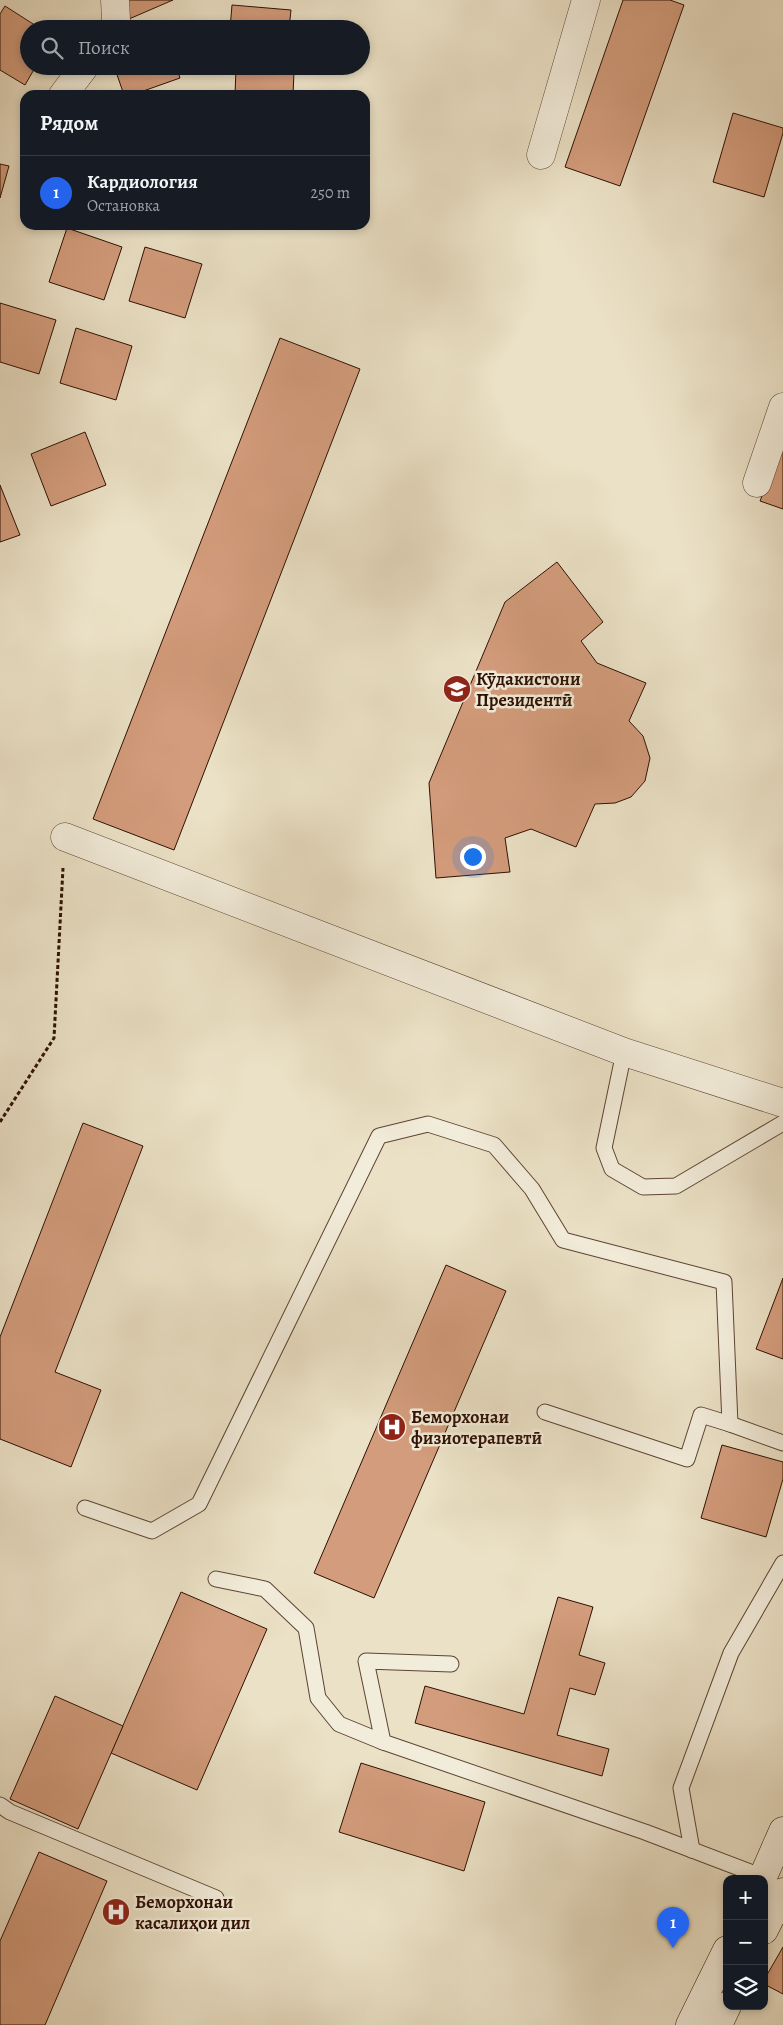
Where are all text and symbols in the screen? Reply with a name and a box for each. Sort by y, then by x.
search box [20,20,370,75]
icon: search [38,34,66,62]
text: Поиск [78,35,130,61]
text: Рядом [40,109,98,137]
text: Кардиология [87,169,198,195]
text: 1 [53,182,59,204]
text: 250 m [311,182,350,204]
text: Остановка [87,195,160,217]
place label: Кӯдакистони Президентӣ [476,667,581,712]
school or university icon: Кӯдакистони Президентӣ [442,674,472,704]
your location [460,844,486,870]
place label: Беморхонаи физиотерапевтӣ [411,1405,543,1450]
hospital icon: Беморхонаи физиотерапевтӣ [377,1412,407,1442]
map controls [723,1875,768,2010]
button: + [723,1875,768,1920]
place label: Беморхонаи касалиҳои дил [135,1890,250,1935]
hospital icon: Беморхонаи касалиҳои дил [101,1897,131,1927]
pin: 1 [657,1907,689,1948]
button: − [723,1920,768,1965]
button: layers [723,1965,768,2010]

